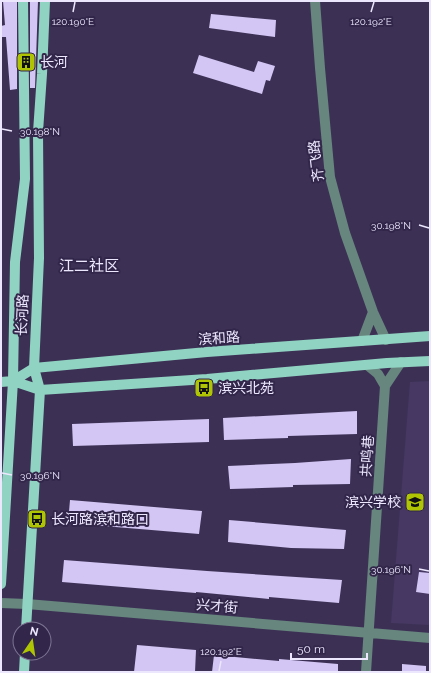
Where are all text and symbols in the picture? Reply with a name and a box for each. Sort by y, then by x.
text: 120.190°E [52,16,94,27]
text: 120.192°E [350,16,392,27]
building icon: 长河 [15,51,37,73]
place label: 长河 [40,54,68,70]
text: 30.198°N [20,126,60,137]
street label: 齐飞路 [306,139,326,183]
text: 30.198°N [371,220,411,231]
district label: 江二社区 [59,257,119,275]
street label: 长河路 [13,294,31,336]
street label: 滨和路 [197,329,241,347]
bus stop icon: 滨兴北苑 [193,377,215,399]
place label: 滨兴北苑 [218,380,274,396]
street label: 共鸣巷 [358,434,376,478]
text: 30.196°N [20,470,60,481]
school or university icon: 滨兴学校 [404,491,426,513]
place label: 滨兴学校 [345,494,401,510]
bus stop icon: 长河路滨和路口 [26,508,48,530]
place label: 长河路滨和路口 [51,511,149,527]
text: 30.196°N [371,564,411,575]
street label: 兴才街 [195,596,239,616]
north arrow [12,621,52,661]
text: N [29,624,40,639]
scale bar [291,635,367,661]
text: 50 m [297,642,325,656]
text: 120.192°E [200,646,242,657]

